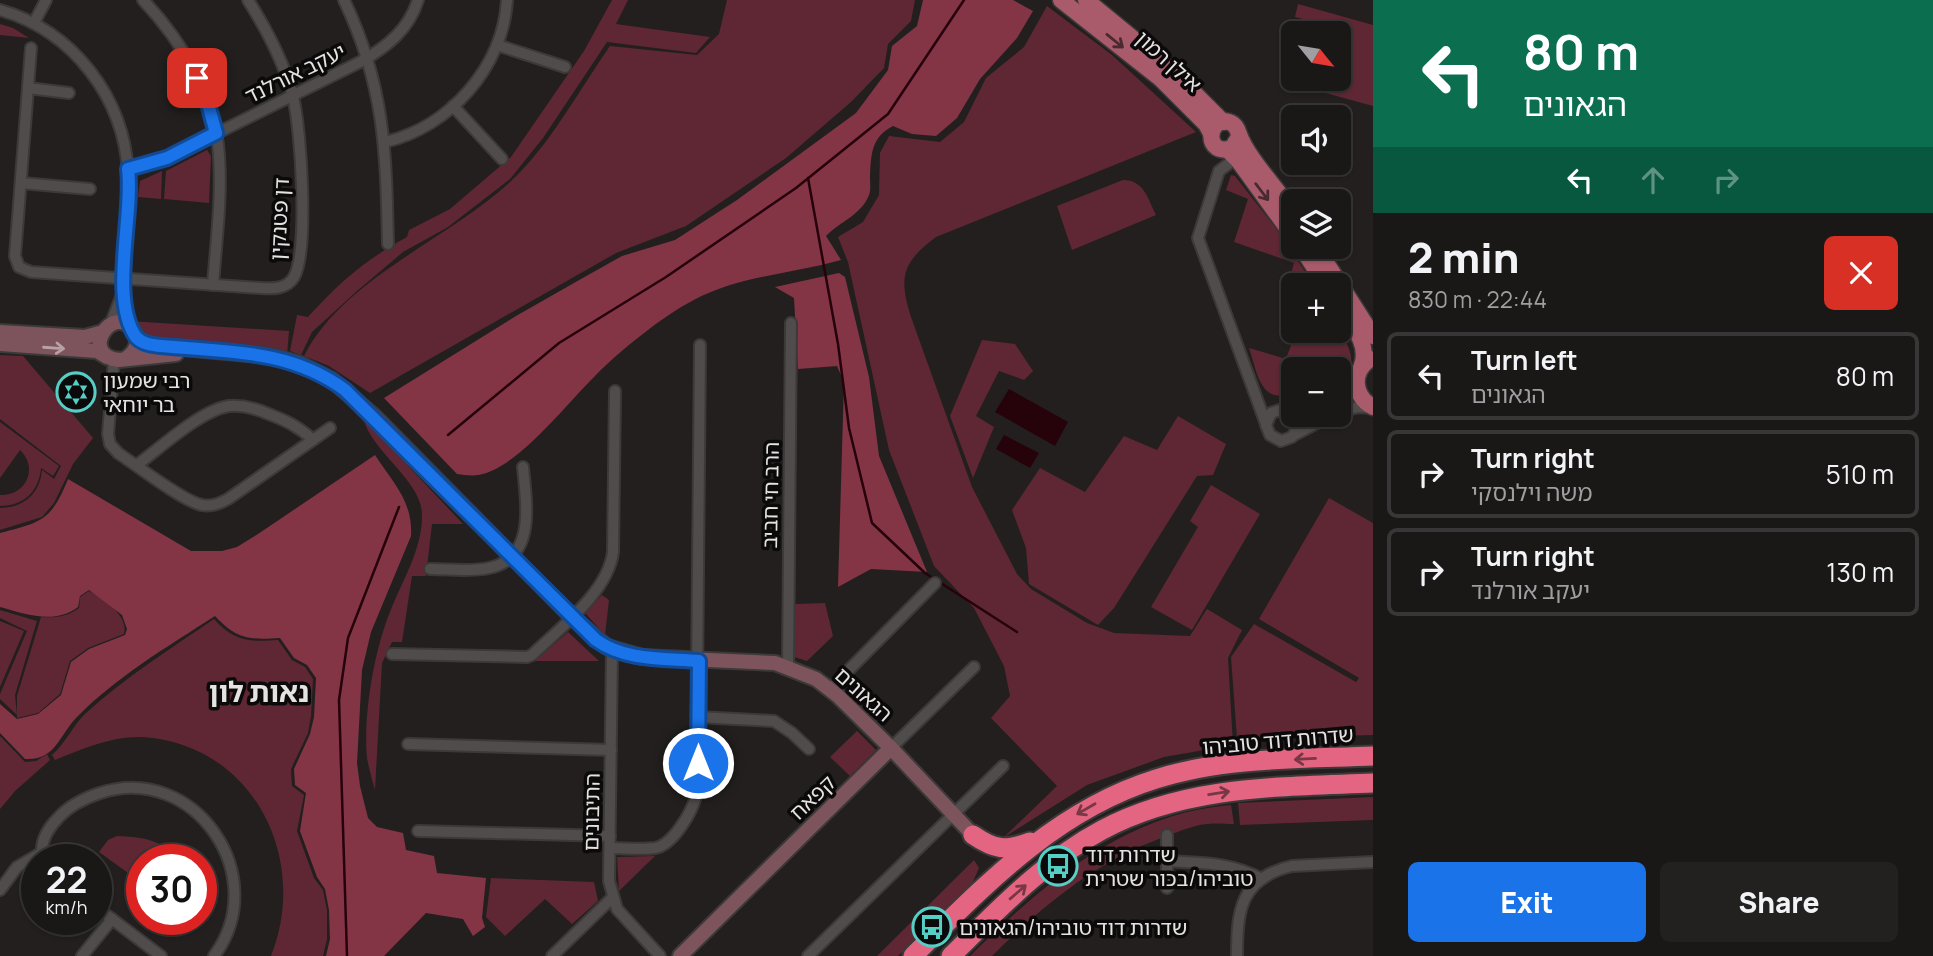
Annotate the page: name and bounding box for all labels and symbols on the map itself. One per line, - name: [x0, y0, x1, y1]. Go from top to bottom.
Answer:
- north arrow: [1281, 21, 1351, 91]
- street label: אילן רמון: [1130, 24, 1208, 98]
- one-way arrow: [1106, 33, 1124, 49]
- street label: יעקב אורלנד: [240, 37, 350, 109]
- pin: [167, 48, 227, 108]
- street label: דן פטנקין: [263, 177, 295, 261]
- one-way arrow: [1255, 182, 1269, 201]
- one-way arrow: [42, 342, 65, 355]
- place label: רבי שמעון בר יוחאי: [103, 366, 190, 418]
- synagogue icon: רבי שמעון בר יוחאי: [55, 371, 97, 413]
- street label: הרב חי חביב: [755, 441, 785, 549]
- street label: הגאונים: [829, 661, 899, 727]
- district label: נאות לון: [209, 672, 309, 710]
- street label: שדרות דוד טוביהו: [1201, 719, 1355, 761]
- position arrow: [661, 726, 735, 800]
- one-way arrow: [1294, 752, 1317, 765]
- street label: קפאח: [783, 769, 841, 825]
- street label: התיבונים: [576, 773, 606, 851]
- one-way arrow: [1207, 786, 1230, 799]
- one-way arrow: [1076, 803, 1096, 817]
- place label: שדרות דוד טוביהו/בכור שטרית: [1085, 840, 1253, 892]
- speed limit sign: 30: [126, 844, 217, 935]
- bus stop icon: שדרות דוד טוביהו/בכור שטרית: [1037, 845, 1079, 887]
- one-way arrow: [1009, 884, 1027, 900]
- bus stop icon: שדרות דוד טוביהו/הגאונים: [911, 906, 953, 948]
- place label: שדרות דוד טוביהו/הגאונים: [959, 913, 1187, 941]

